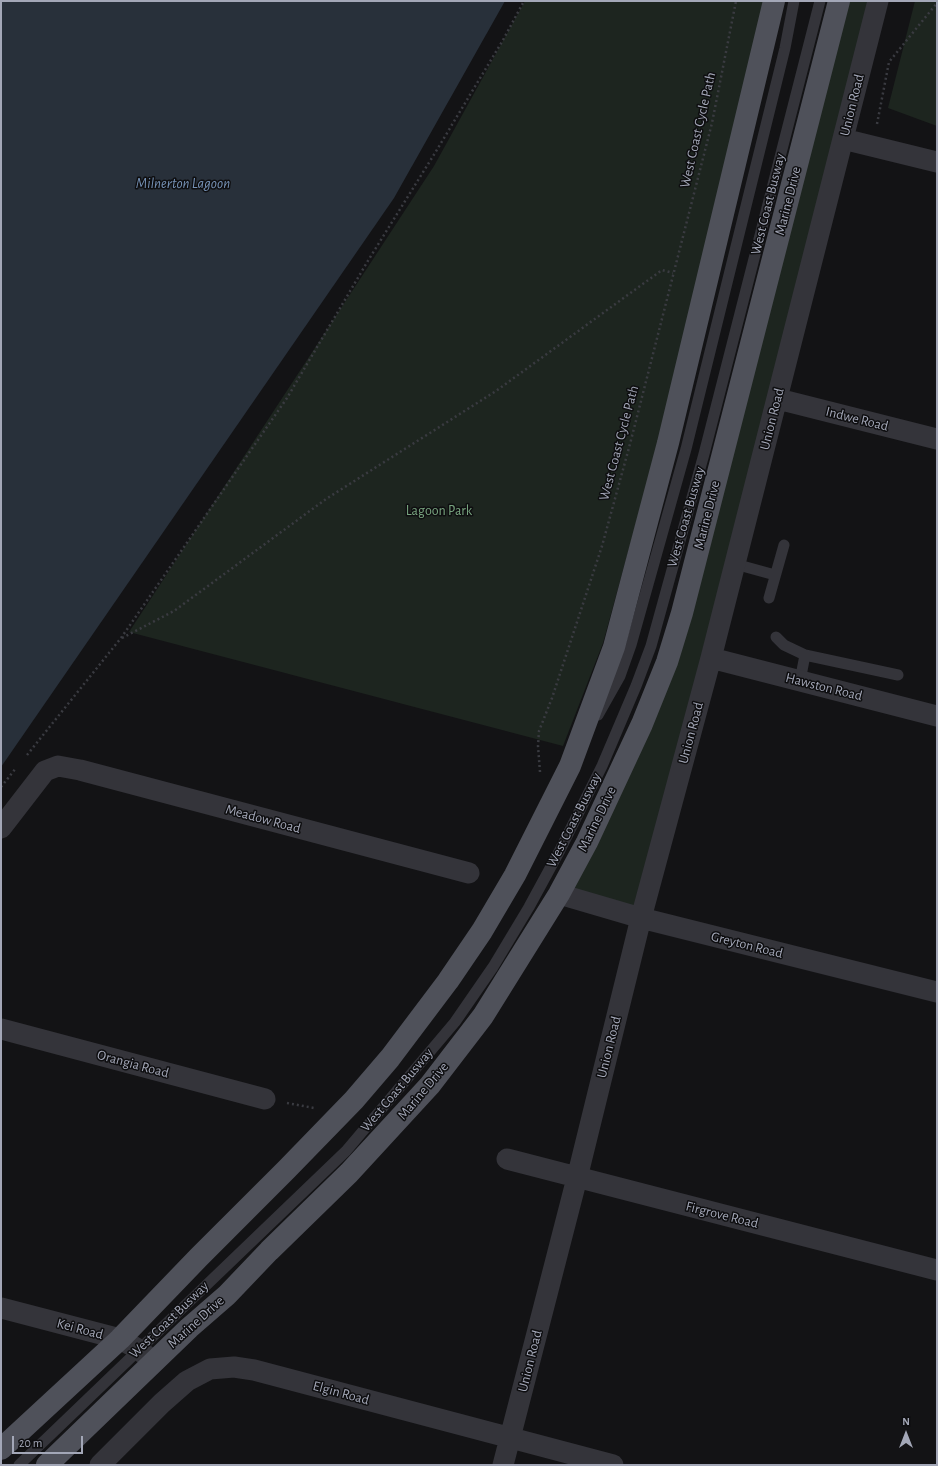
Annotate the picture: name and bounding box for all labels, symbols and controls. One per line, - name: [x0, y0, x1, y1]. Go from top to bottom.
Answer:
- street label: West Coast Cycle Path: [677, 70, 719, 190]
- street label: Union Road: [836, 72, 868, 138]
- street label: West Coast Busway: [747, 152, 789, 256]
- street label: Marine Drive: [771, 165, 805, 237]
- water label: Milnerton Lagoon: [136, 174, 230, 192]
- street label: West Coast Cycle Path: [596, 384, 642, 502]
- street label: Union Road: [756, 386, 788, 452]
- street label: Indwe Road: [824, 403, 890, 435]
- street label: West Coast Busway: [664, 465, 708, 569]
- street label: Marine Drive: [690, 479, 724, 551]
- park label: Lagoon Park: [406, 503, 472, 519]
- street label: Hawston Road: [784, 669, 864, 705]
- street label: Union Road: [675, 700, 707, 766]
- street label: West Coast Busway: [543, 770, 605, 870]
- street label: Marine Drive: [574, 784, 620, 854]
- street label: Meadow Road: [224, 801, 302, 837]
- street label: Greyton Road: [709, 928, 785, 962]
- street label: Union Road: [593, 1014, 625, 1080]
- street label: West Coast Busway: [357, 1045, 437, 1135]
- street label: Orangia Road: [95, 1046, 171, 1082]
- street label: Marine Drive: [394, 1059, 452, 1123]
- street label: Firgrove Road: [684, 1198, 760, 1232]
- street label: West Coast Busway: [126, 1278, 212, 1362]
- street label: Marine Drive: [164, 1292, 228, 1352]
- street label: Kei Road: [55, 1315, 105, 1343]
- street label: Union Road: [514, 1328, 546, 1394]
- street label: Elgin Road: [311, 1377, 371, 1409]
- north arrow: [886, 1414, 926, 1454]
- text: N: [902, 1416, 910, 1427]
- scale bar: [14, 1428, 85, 1454]
- text: 20 m: [19, 1437, 42, 1449]

